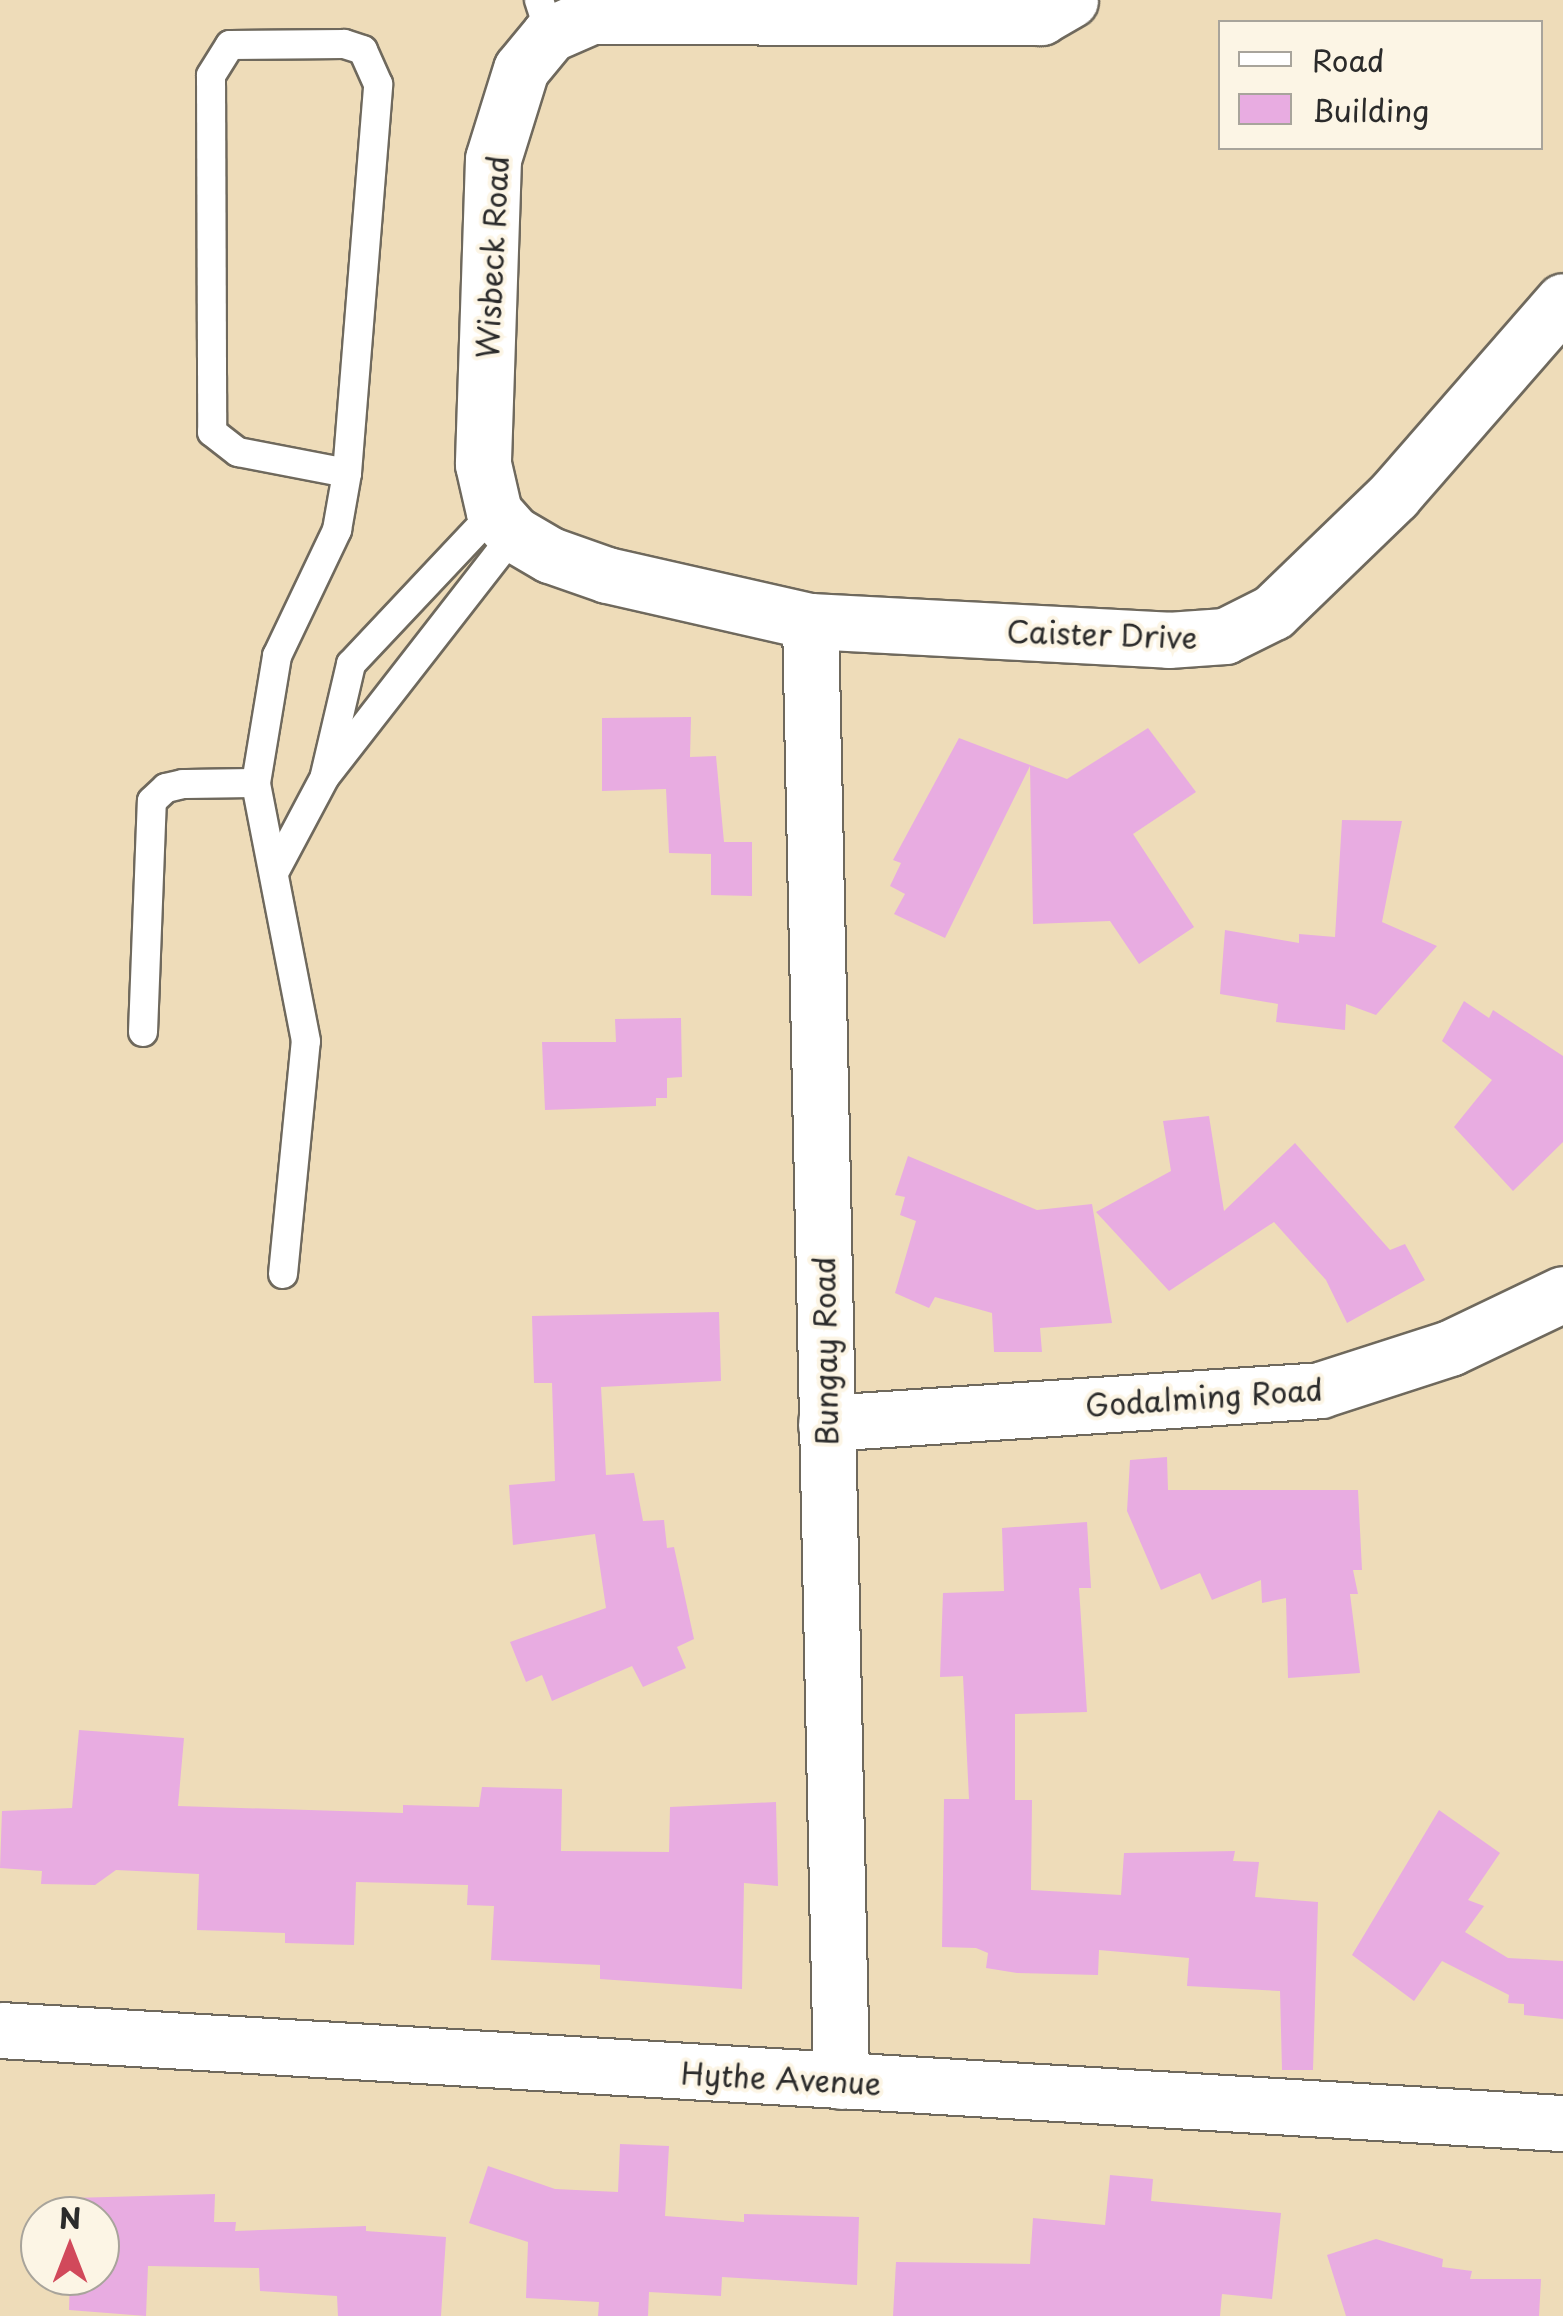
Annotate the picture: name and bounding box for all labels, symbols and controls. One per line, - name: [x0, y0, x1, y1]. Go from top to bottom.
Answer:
- legend: [1218, 20, 1543, 150]
- text: Road: [1312, 37, 1385, 82]
- text: Building: [1312, 87, 1429, 132]
- street label: Wisbeck Road: [469, 155, 515, 359]
- street label: Caister Drive: [1005, 613, 1199, 655]
- street label: Bungay Road: [805, 1256, 845, 1446]
- street label: Godalming Road: [1084, 1371, 1324, 1423]
- street label: Hythe Avenue: [681, 2055, 881, 2101]
- north arrow: [20, 2196, 120, 2296]
- text: N: [59, 2196, 81, 2239]

